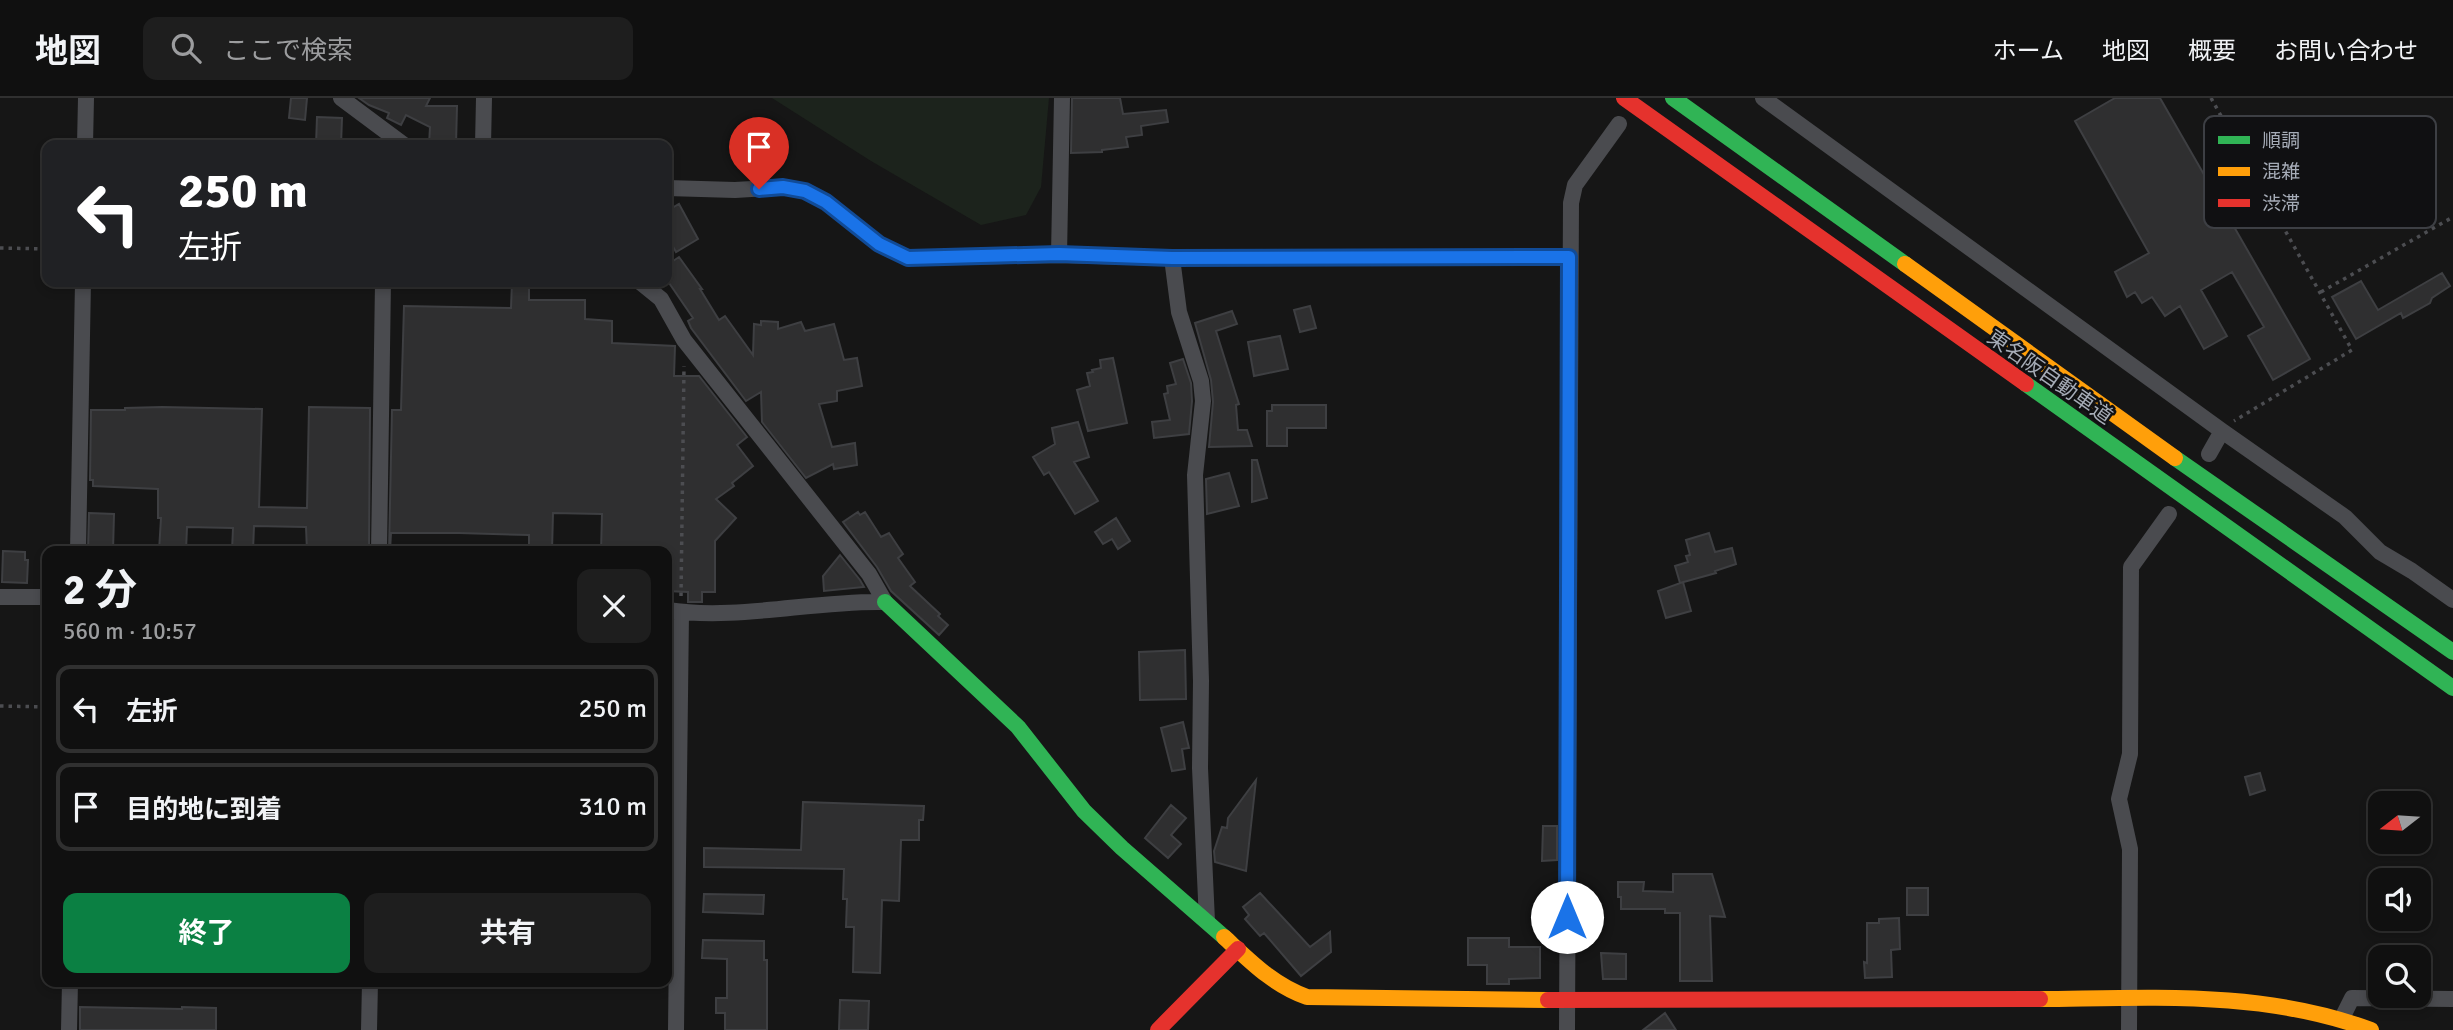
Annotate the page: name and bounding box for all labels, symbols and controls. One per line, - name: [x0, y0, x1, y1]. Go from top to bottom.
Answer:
- search box: [143, 17, 633, 80]
- icon: search: [167, 29, 205, 67]
- text: 地図: [35, 31, 101, 72]
- text: ここで検索: [223, 35, 353, 67]
- text: ホーム: [1993, 36, 2064, 66]
- text: 地図: [2102, 36, 2150, 66]
- text: 概要: [2188, 36, 2236, 66]
- text: お問い合わせ: [2274, 36, 2418, 66]
- legend: [2204, 116, 2436, 228]
- pin: [729, 117, 789, 189]
- icon: arrive: [740, 128, 778, 166]
- text: 順調: [2262, 129, 2300, 153]
- text: 混雑: [2262, 160, 2300, 184]
- text: 250 m: [178, 161, 308, 221]
- icon: left: [63, 168, 154, 259]
- text: 渋滞: [2262, 192, 2300, 216]
- text: 左折: [178, 228, 242, 267]
- street label: 東名阪自動車道: [1982, 324, 2118, 430]
- text: 2 分: [63, 565, 137, 616]
- button: close: [577, 569, 651, 643]
- text: 560 m · 10:57: [63, 617, 197, 646]
- icon: left: [67, 690, 105, 728]
- text: 250 m: [578, 693, 647, 725]
- text: 左折: [126, 696, 178, 728]
- icon: arrive: [67, 788, 105, 826]
- text: 310 m: [578, 791, 647, 823]
- north arrow: [2368, 791, 2431, 854]
- map controls: [2368, 791, 2431, 1008]
- text: 目的地に到着: [126, 794, 282, 826]
- button: sound: [2368, 868, 2431, 931]
- position arrow: [1530, 880, 1604, 954]
- button: 終了: [63, 893, 350, 973]
- button: 共有: [364, 893, 651, 973]
- button: search: [2368, 945, 2431, 1008]

